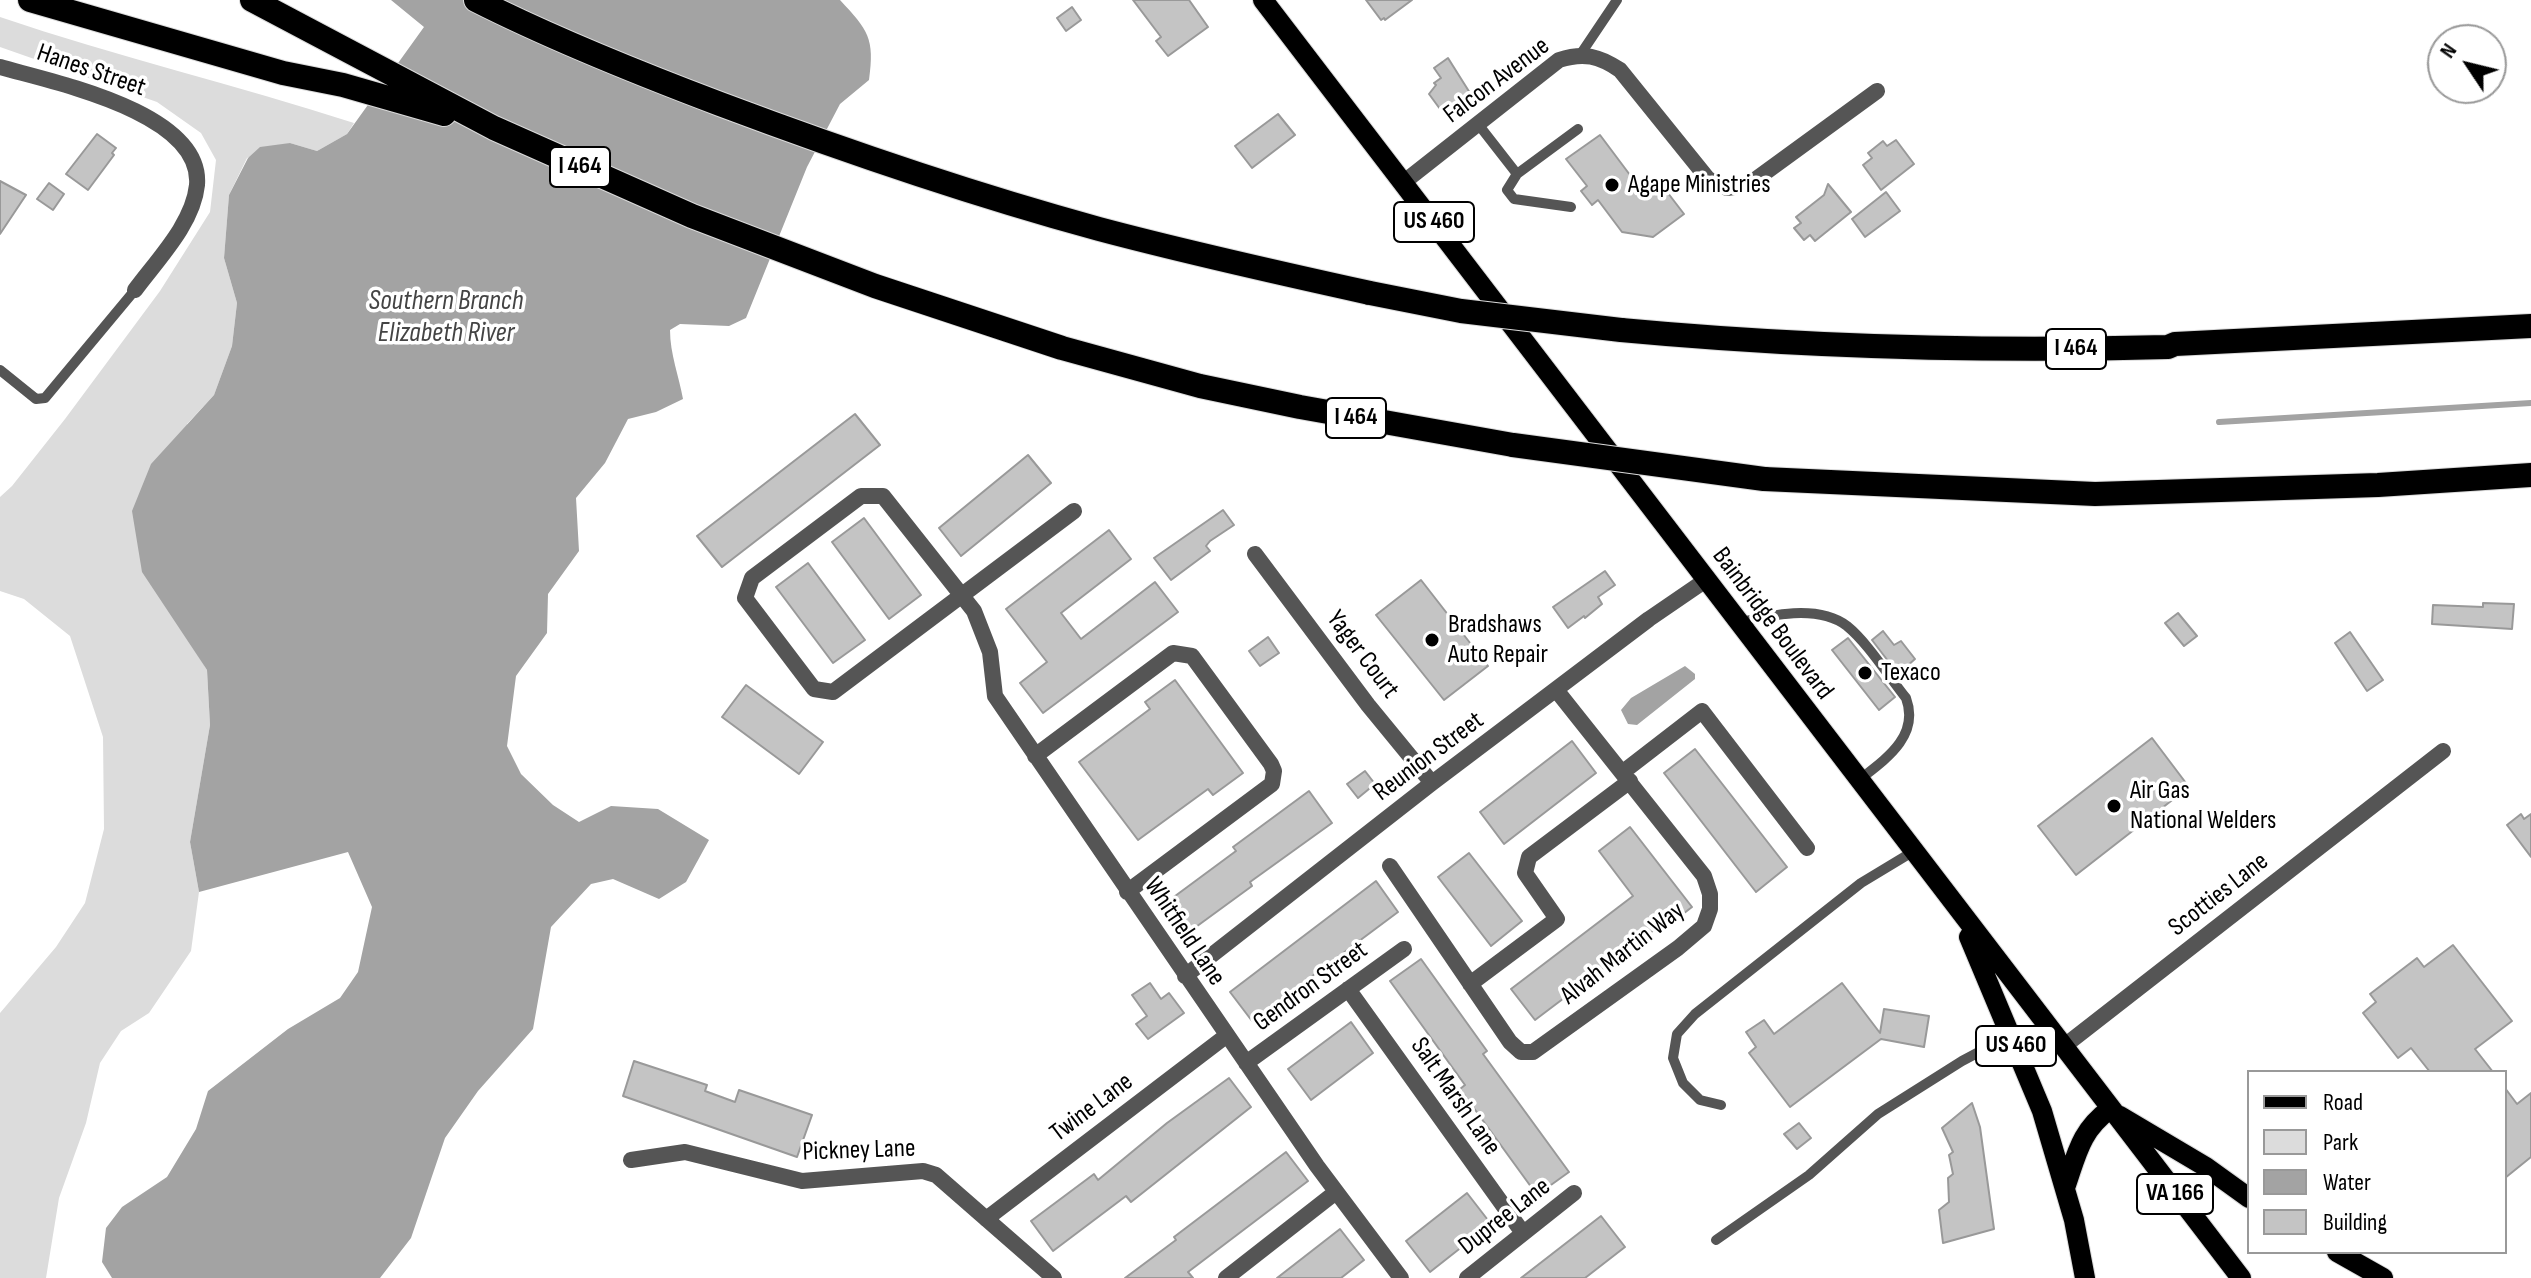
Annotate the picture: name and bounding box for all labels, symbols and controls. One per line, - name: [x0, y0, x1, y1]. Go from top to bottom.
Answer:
- north arrow: [2427, 24, 2507, 104]
- street label: Falcon Avenue: [1438, 31, 1556, 131]
- street label: Hanes Street: [32, 38, 150, 104]
- text: N: [2434, 39, 2463, 64]
- road number: I 464: [550, 147, 610, 187]
- place label: Agape Ministries: [1628, 169, 1770, 201]
- marker: Agape Ministries: [1603, 176, 1621, 194]
- road number: US 460: [1394, 202, 1474, 242]
- water label: Southern Branch Elizabeth River: [368, 285, 524, 351]
- road number: I 464: [2046, 329, 2106, 369]
- road number: I 464: [1326, 398, 1386, 438]
- street label: Bainbridge Boulevard: [1705, 542, 1839, 706]
- street label: Yager Court: [1319, 605, 1405, 705]
- place label: Bradshaws Auto Repair: [1448, 609, 1548, 670]
- marker: Bradshaws Auto Repair: [1423, 631, 1441, 649]
- place label: Texaco: [1881, 657, 1941, 689]
- marker: Texaco: [1856, 664, 1874, 682]
- street label: Reunion Street: [1368, 705, 1490, 809]
- place label: Air Gas National Welders: [2130, 775, 2276, 836]
- marker: Air Gas National Welders: [2105, 797, 2123, 815]
- street label: Scotties Lane: [2163, 846, 2275, 944]
- street label: Whitfield Lane: [1136, 872, 1232, 992]
- street label: Alvah Martin Way: [1555, 896, 1691, 1012]
- street label: Gendron Street: [1248, 935, 1374, 1039]
- road number: US 460: [1976, 1026, 2056, 1066]
- street label: Salt Marsh Lane: [1403, 1032, 1507, 1162]
- street label: Twine Lane: [1044, 1067, 1140, 1149]
- legend: [2247, 1070, 2507, 1254]
- text: Road: [2323, 1088, 2363, 1117]
- text: Park: [2323, 1128, 2358, 1157]
- street label: Pickney Lane: [802, 1133, 916, 1169]
- text: Water: [2323, 1168, 2371, 1197]
- street label: Dupree Lane: [1453, 1172, 1557, 1262]
- road number: VA 166: [2137, 1174, 2213, 1214]
- text: Building: [2323, 1208, 2387, 1237]

